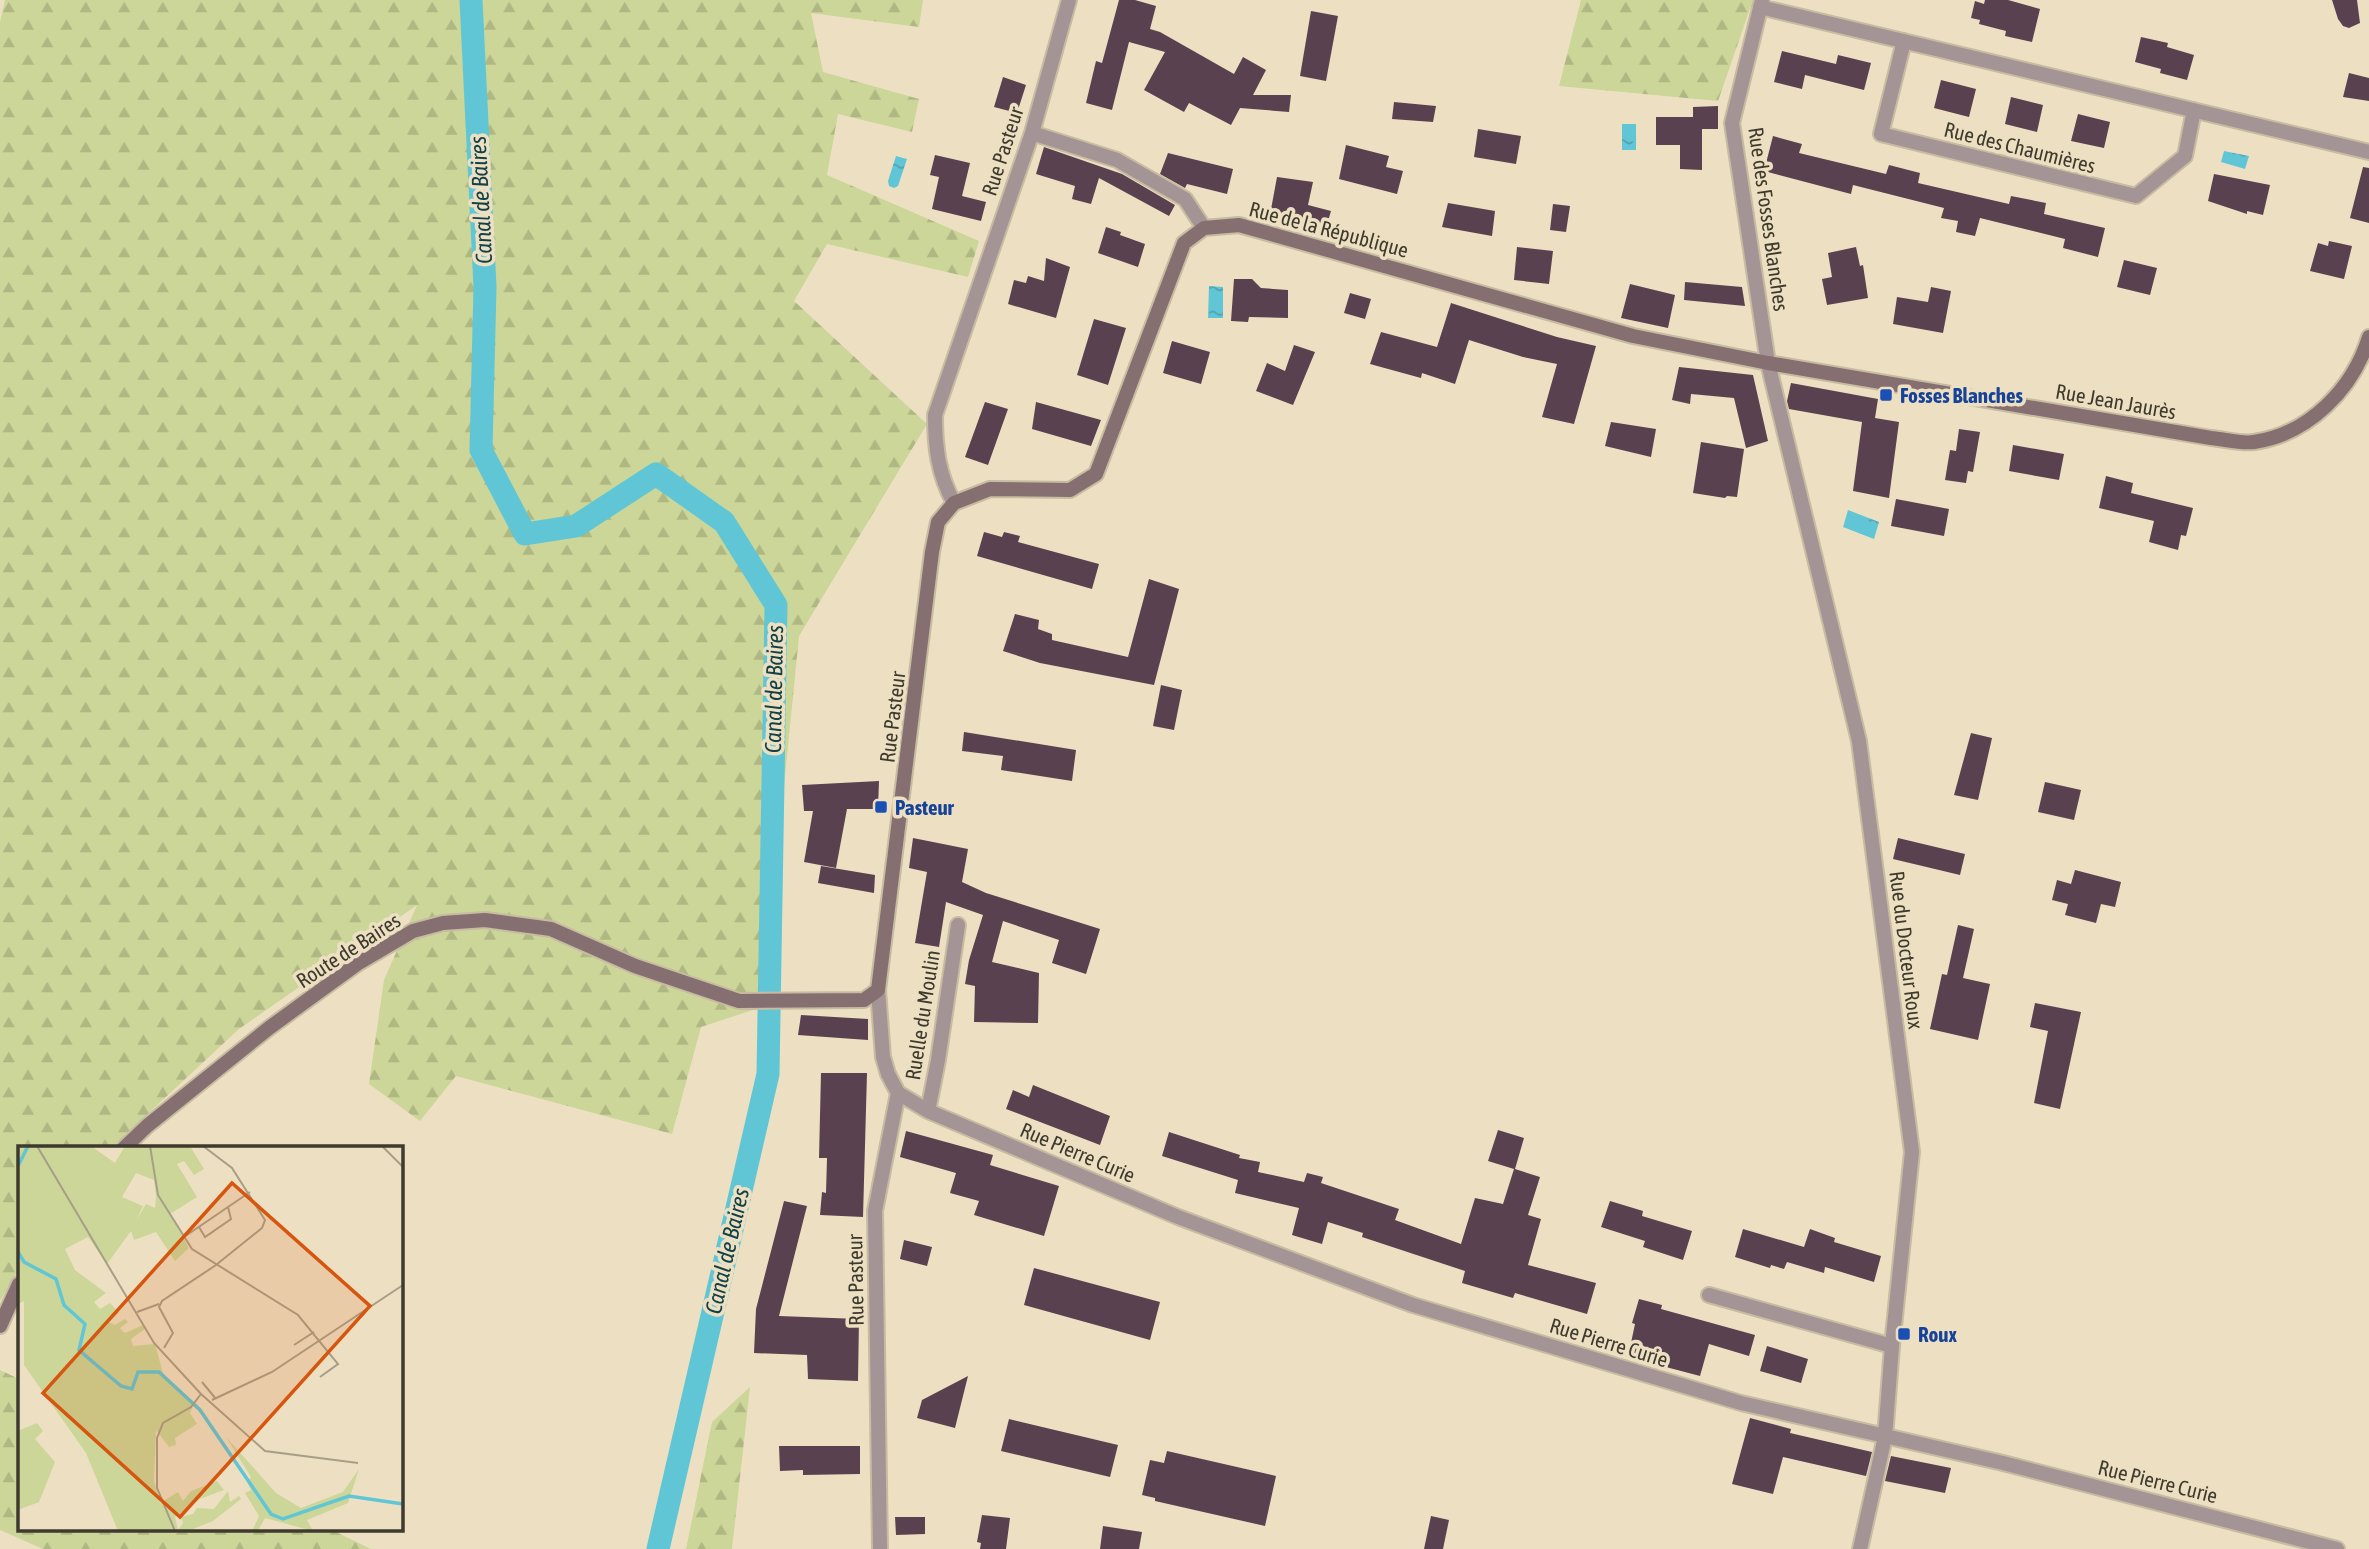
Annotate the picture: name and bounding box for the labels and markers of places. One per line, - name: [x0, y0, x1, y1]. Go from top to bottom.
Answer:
- place label: Fosses Blanches: [1900, 383, 2024, 407]
- marker: Fosses Blanches: [1878, 387, 1894, 403]
- place label: Pasteur: [895, 795, 955, 819]
- marker: Pasteur: [873, 799, 889, 815]
- place label: Roux: [1918, 1322, 1958, 1346]
- marker: Roux: [1896, 1326, 1912, 1342]

